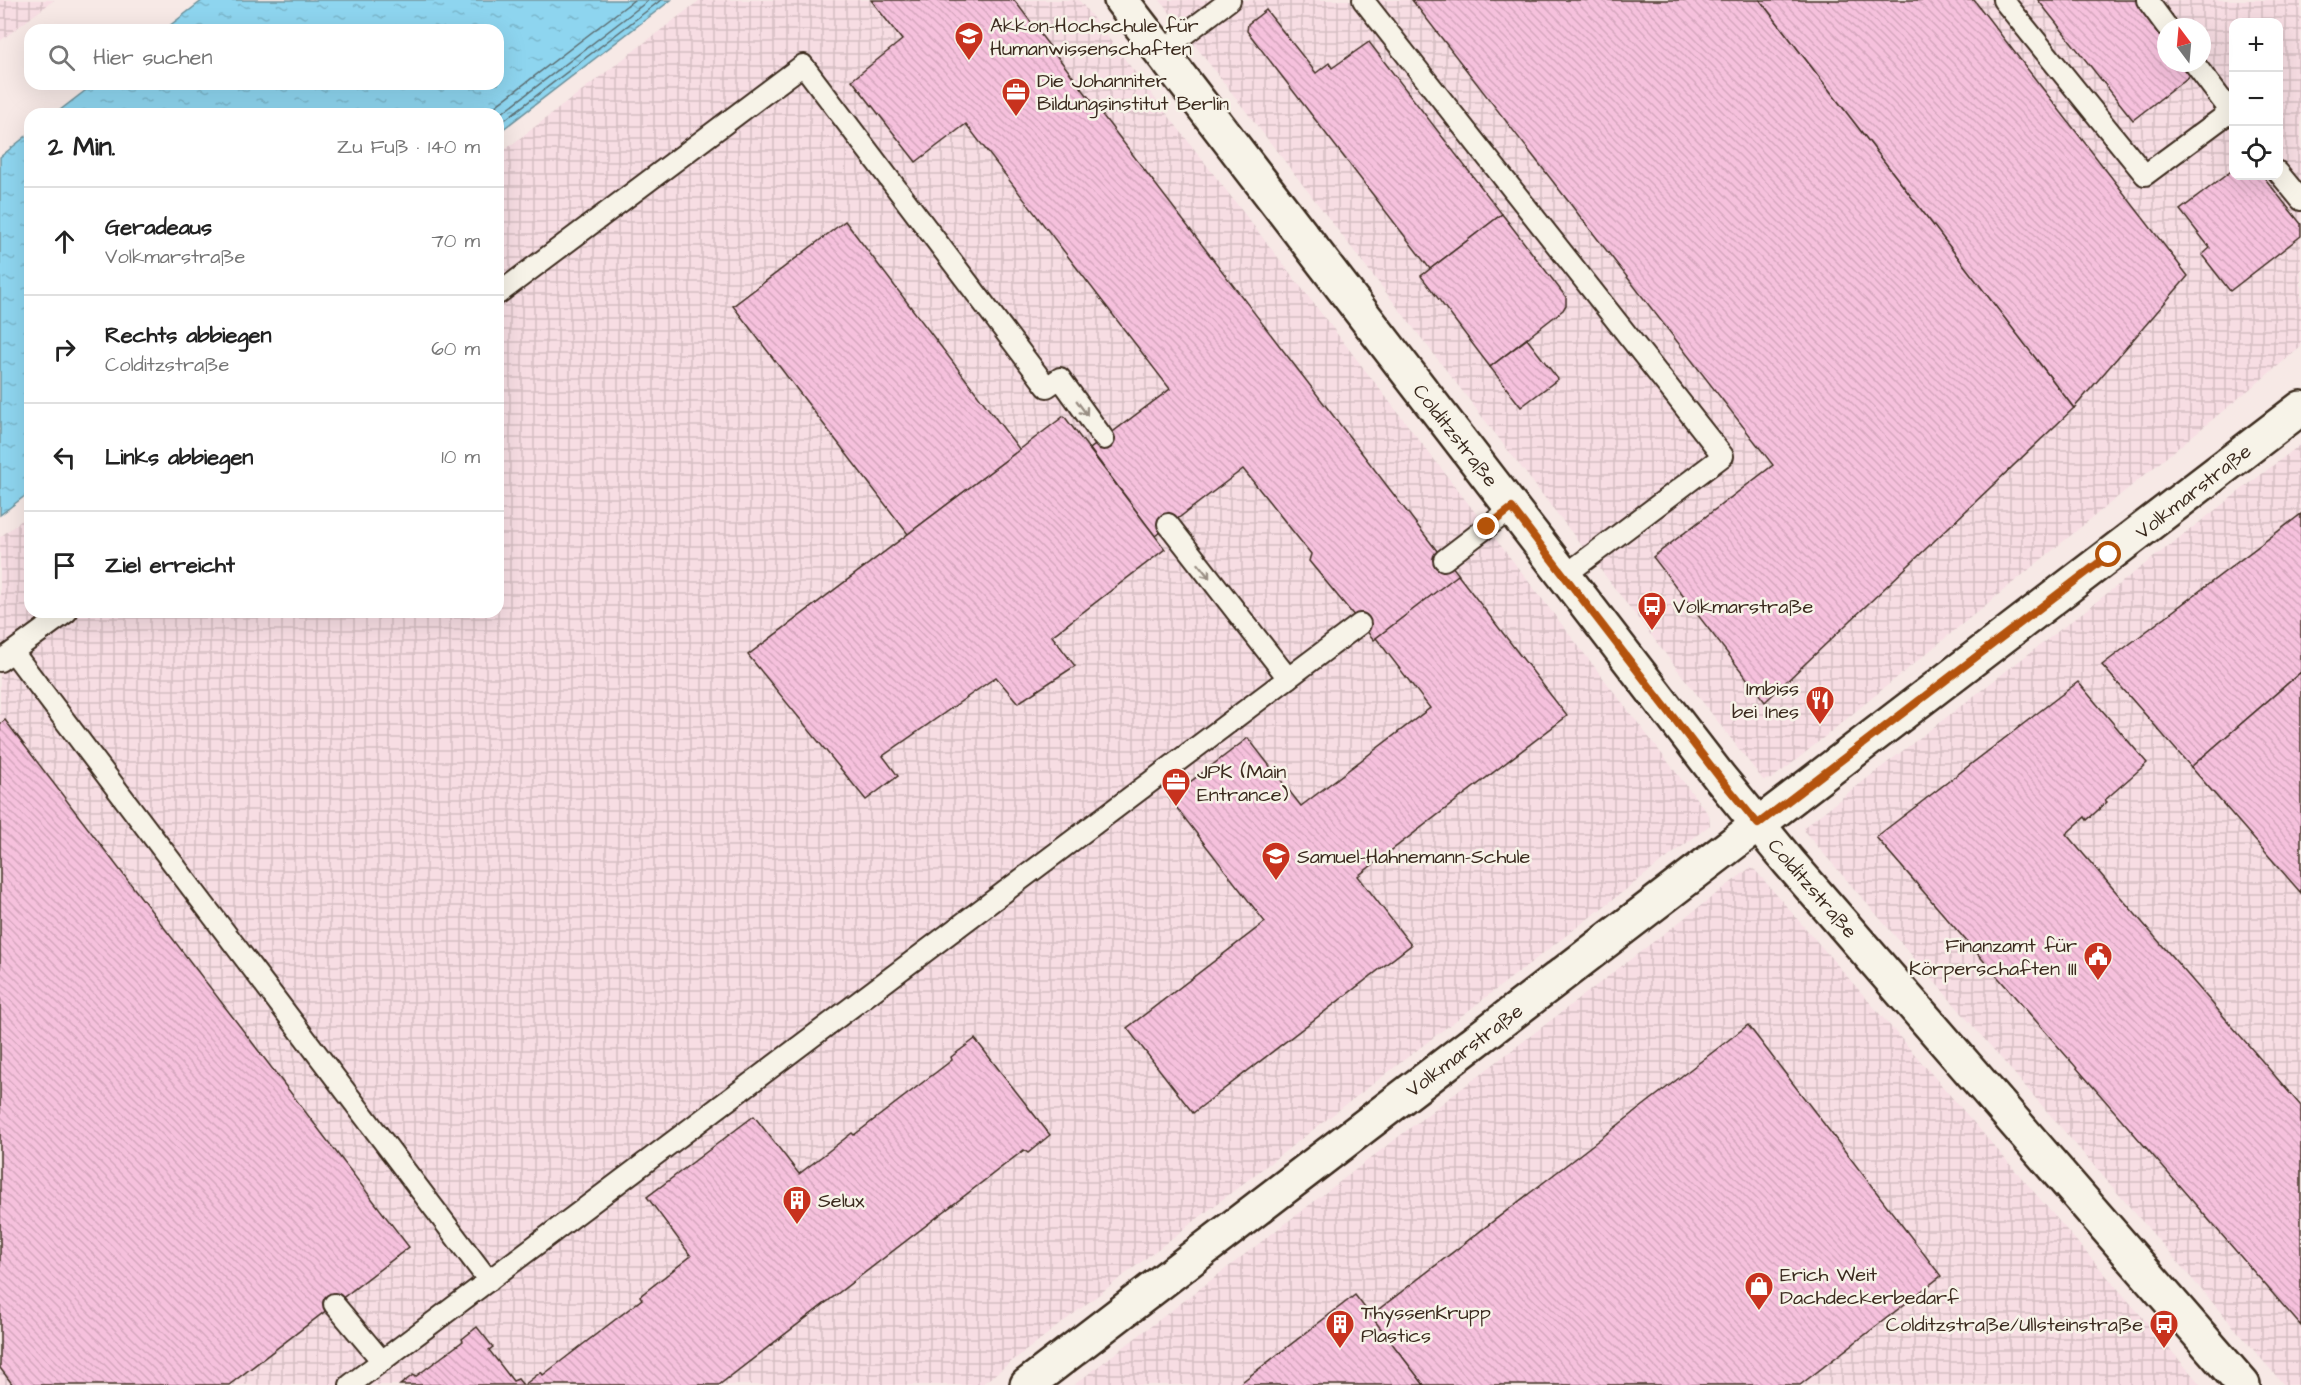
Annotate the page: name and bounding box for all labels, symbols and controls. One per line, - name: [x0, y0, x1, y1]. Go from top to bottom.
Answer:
- place label: Akkon-Hochschule für Humanwissenschaften: [990, 12, 1199, 63]
- north arrow: [2157, 18, 2211, 72]
- map controls: [2229, 18, 2283, 180]
- button: +: [2229, 18, 2283, 72]
- school or university icon: Akkon-Hochschule für Humanwissenschaften: [953, 20, 985, 62]
- search box: [24, 24, 504, 90]
- icon: search: [45, 41, 78, 74]
- text: Hier suchen: [93, 42, 212, 73]
- place label: Die Johanniter Bildungsinstitut Berlin: [1037, 67, 1229, 119]
- button: −: [2229, 72, 2283, 126]
- office icon: Die Johanniter Bildungsinstitut Berlin: [1000, 76, 1032, 118]
- button: locate: [2229, 126, 2283, 180]
- text: 2 Min.: [48, 129, 115, 165]
- text: Zu Fuß · 140 m: [337, 133, 480, 161]
- text: Geradeaus: [105, 212, 212, 243]
- icon: ahead: [48, 225, 81, 258]
- text: 70 m: [432, 227, 480, 255]
- text: Volkmarstraße: [105, 243, 245, 271]
- text: Rechts abbiegen: [105, 320, 272, 351]
- icon: right: [48, 333, 81, 366]
- text: 60 m: [431, 335, 480, 363]
- text: Colditzstraße: [105, 351, 229, 379]
- street label: Colditzstraße: [1406, 378, 1505, 493]
- one-way arrow: [1076, 400, 1088, 416]
- street label: Volkmarstraße: [2130, 437, 2258, 546]
- icon: left: [48, 441, 81, 474]
- text: Links abbiegen: [105, 442, 253, 473]
- text: 10 m: [441, 443, 480, 471]
- route end: [1473, 513, 1499, 539]
- route start: [2095, 541, 2121, 567]
- icon: arrive: [48, 549, 81, 582]
- text: Ziel erreicht: [105, 550, 235, 581]
- one-way arrow: [1198, 562, 1211, 578]
- bus stop icon: Volkmarstraße: [1636, 590, 1668, 632]
- place label: Volkmarstraße: [1673, 593, 1814, 621]
- place label: Imbiss bei Ines: [1732, 675, 1799, 726]
- restaurant icon: Imbiss bei Ines: [1804, 684, 1836, 726]
- place label: JPK (Main Entrance): [1197, 758, 1289, 809]
- office icon: JPK (Main Entrance): [1160, 766, 1192, 808]
- street label: Colditzstraße: [1761, 833, 1864, 945]
- school or university icon: Samuel-Hahnemann-Schule: [1260, 840, 1292, 882]
- place label: Samuel-Hahnemann-Schule: [1297, 843, 1531, 871]
- place label: Finanzamt für Körperschaften III: [1909, 932, 2077, 983]
- public building icon: Finanzamt für Körperschaften III: [2082, 940, 2114, 982]
- street label: Volkmarstraße: [1400, 997, 1529, 1104]
- building icon: Selux: [781, 1184, 813, 1226]
- place label: Selux: [818, 1187, 865, 1215]
- place label: Erich Weit Dachdeckerbedarf: [1780, 1261, 1959, 1312]
- shop icon: Erich Weit Dachdeckerbedarf: [1743, 1270, 1775, 1312]
- place label: ThyssenKrupp Plastics: [1361, 1299, 1491, 1350]
- building icon: ThyssenKrupp Plastics: [1324, 1308, 1356, 1350]
- bus stop icon: Colditzstraße/Ullsteinstraße: [2148, 1308, 2180, 1350]
- place label: Colditzstraße/Ullsteinstraße: [1886, 1311, 2143, 1339]

